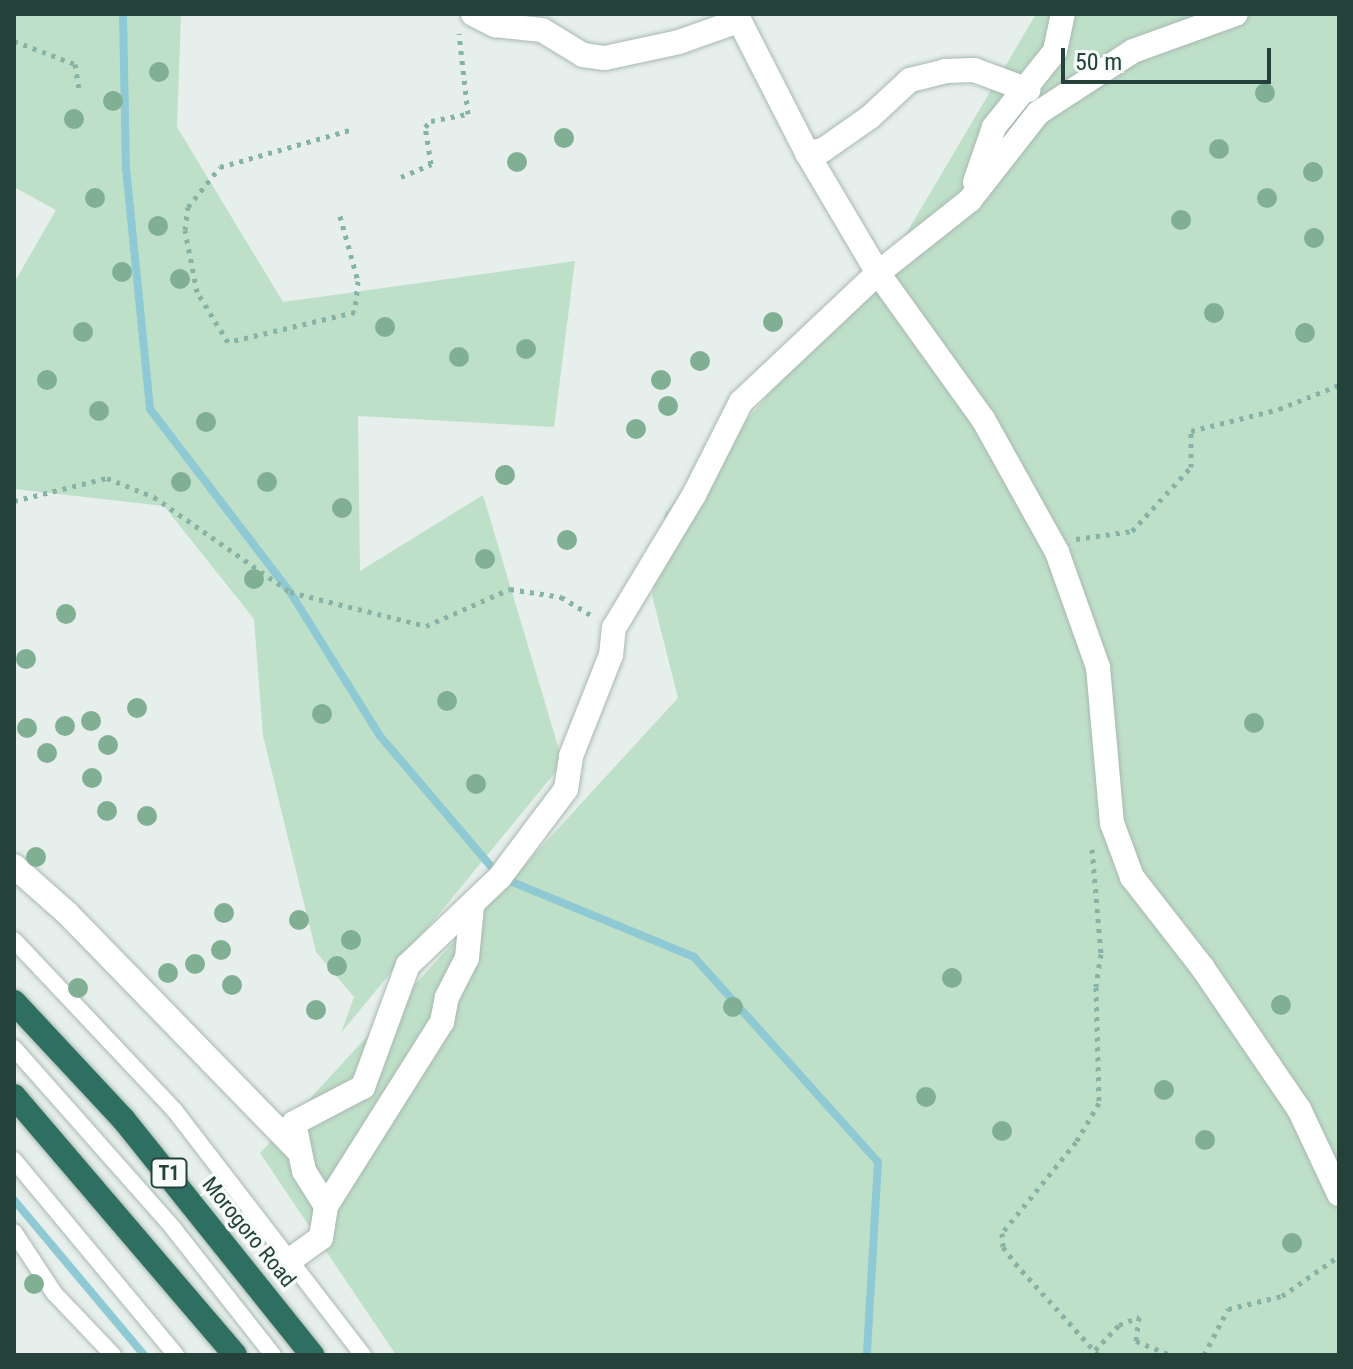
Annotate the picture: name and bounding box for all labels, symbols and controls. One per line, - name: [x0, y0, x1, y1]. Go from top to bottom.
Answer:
- scale bar: [1065, 32, 1275, 82]
- text: 50 m: [1075, 48, 1122, 76]
- road number: T1: [149, 1157, 189, 1189]
- street label: Morogoro Road: [197, 1172, 301, 1292]

